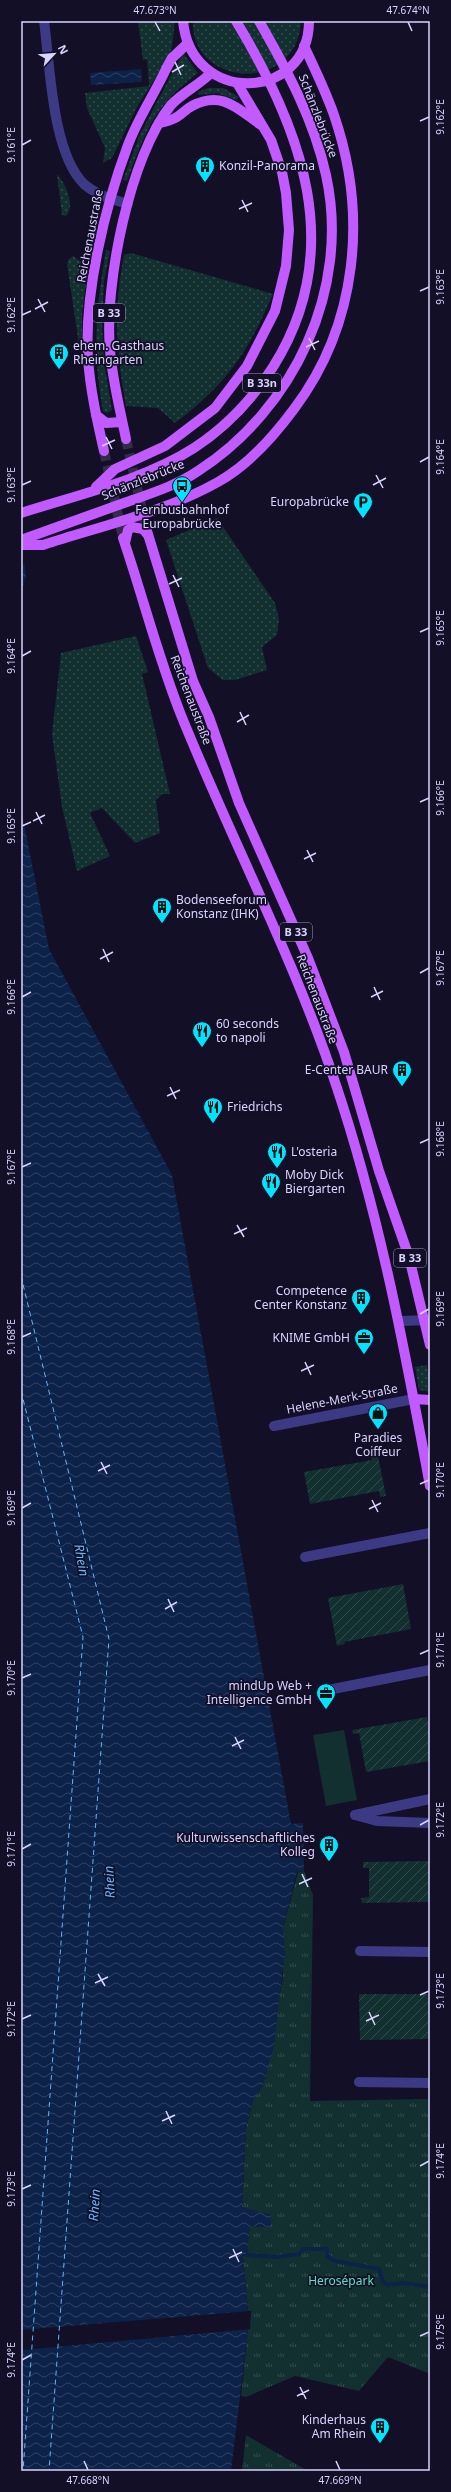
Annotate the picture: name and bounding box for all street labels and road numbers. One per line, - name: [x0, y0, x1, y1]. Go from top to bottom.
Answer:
- street label: Schänzlebrücke: [295, 72, 342, 160]
- street label: Reichenaustraße: [72, 188, 107, 284]
- road number: B 33: [93, 304, 125, 322]
- road number: B 33n: [243, 374, 281, 392]
- street label: Schänzlebrücke: [99, 455, 187, 504]
- street label: Reichenaustraße: [167, 653, 216, 747]
- road number: B 33: [280, 923, 312, 941]
- street label: Reichenaustraße: [293, 952, 342, 1046]
- road number: B 33: [394, 1249, 426, 1267]
- street label: Helene-Merk-Straße: [285, 1379, 399, 1418]

